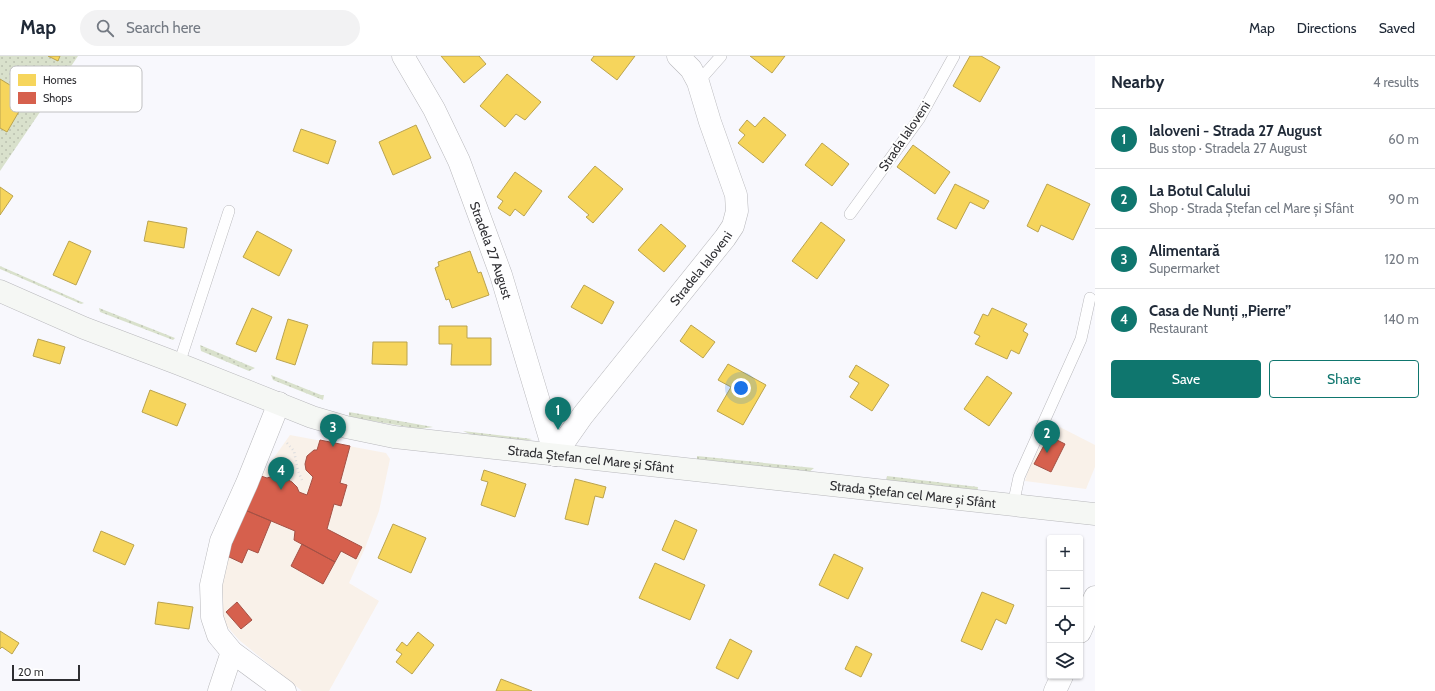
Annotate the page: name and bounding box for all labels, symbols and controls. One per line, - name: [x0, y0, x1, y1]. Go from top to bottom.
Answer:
- search box: [80, 10, 360, 46]
- text: Map: [20, 16, 56, 39]
- icon: search: [94, 17, 116, 39]
- text: Search here: [126, 19, 201, 37]
- text: Map: [1249, 19, 1275, 37]
- text: Directions: [1297, 19, 1357, 37]
- text: Saved: [1379, 19, 1415, 37]
- legend: [10, 66, 142, 112]
- text: Nearby: [1111, 72, 1164, 92]
- text: Homes: [43, 73, 77, 87]
- text: 4 results: [1373, 74, 1419, 90]
- text: Shops: [43, 91, 72, 105]
- street label: Strada Ialoveni: [875, 98, 933, 174]
- text: Ialoveni - Strada 27 August: [1149, 122, 1322, 140]
- text: 1: [1122, 131, 1126, 147]
- text: 60 m: [1388, 131, 1419, 147]
- text: Bus stop · Stradela 27 August: [1149, 140, 1307, 156]
- text: La Botul Calului: [1149, 182, 1250, 200]
- text: 2: [1121, 191, 1127, 207]
- text: 90 m: [1388, 191, 1419, 207]
- street label: Stradela 27 August: [467, 199, 516, 301]
- text: Shop · Strada Ștefan cel Mare și Sfânt: [1149, 200, 1354, 216]
- street label: Stradela Ialoveni: [666, 228, 735, 309]
- text: Alimentară: [1149, 242, 1220, 260]
- text: 3: [1120, 251, 1128, 267]
- text: 120 m: [1385, 251, 1419, 267]
- text: Supermarket: [1149, 260, 1220, 276]
- text: Casa de Nunți „Pierre”: [1149, 302, 1291, 320]
- text: 4: [1120, 311, 1128, 327]
- text: 140 m: [1384, 311, 1419, 327]
- text: Restaurant: [1149, 320, 1208, 336]
- button: Save: [1111, 360, 1261, 398]
- button: Share: [1269, 360, 1419, 398]
- your location: [731, 378, 751, 398]
- pin: 1: [545, 397, 571, 430]
- pin: 3: [320, 414, 346, 447]
- pin: 2: [1034, 420, 1060, 453]
- street label: Strada Ștefan cel Mare și Sfânt: [507, 442, 675, 476]
- pin: 4: [268, 457, 294, 490]
- street label: Strada Ștefan cel Mare și Sfânt: [829, 477, 997, 511]
- map controls: [1047, 535, 1083, 679]
- button: +: [1047, 535, 1083, 571]
- button: −: [1047, 571, 1083, 607]
- button: locate: [1047, 607, 1083, 643]
- button: layers: [1047, 643, 1083, 679]
- scale bar: [12, 663, 80, 682]
- text: 20 m: [18, 665, 44, 679]

